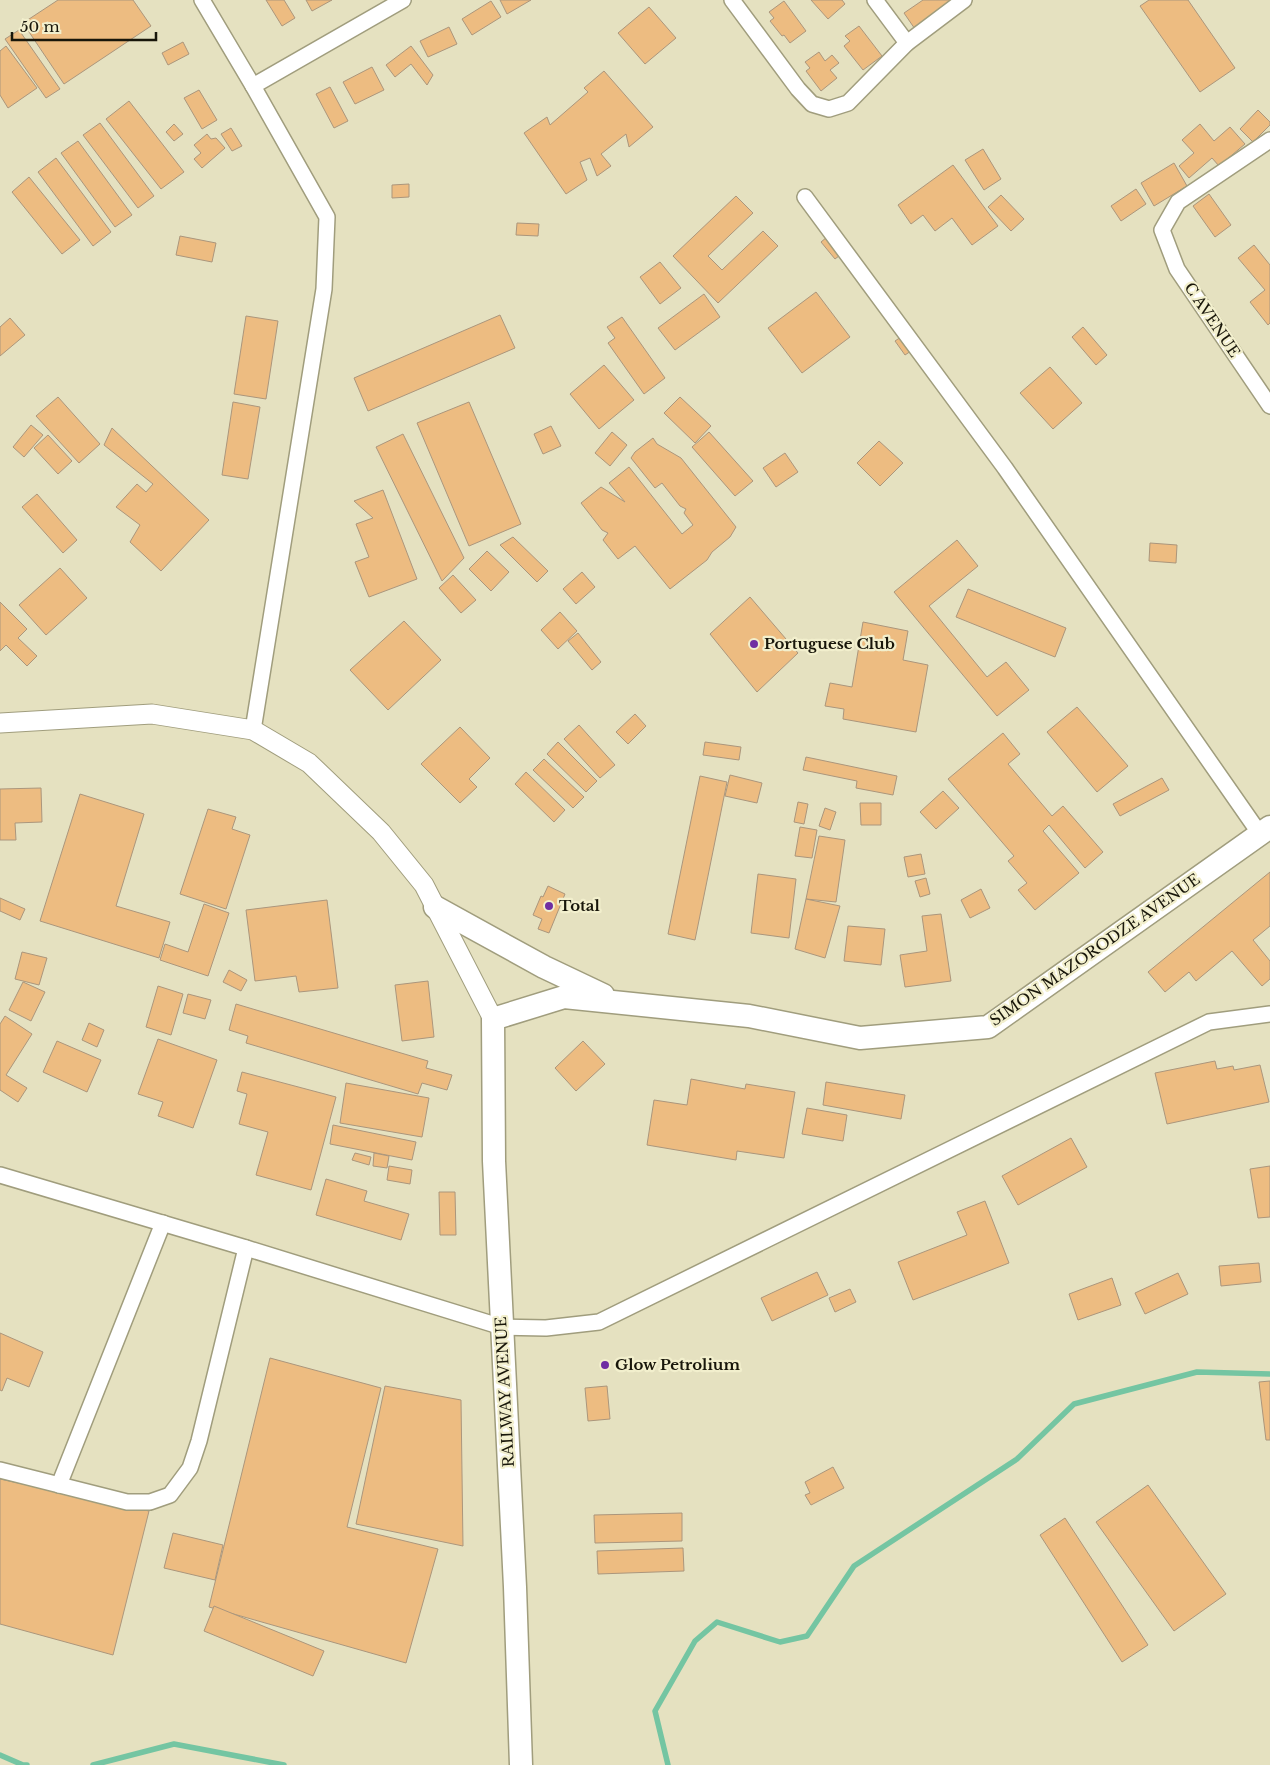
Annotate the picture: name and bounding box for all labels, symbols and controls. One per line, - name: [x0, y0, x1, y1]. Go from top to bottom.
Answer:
- scale bar: [12, 10, 156, 42]
- text: 50 m: [20, 17, 60, 36]
- street label: C AVENUE: [1180, 279, 1244, 361]
- place label: Portuguese Club: [764, 634, 895, 653]
- marker: Portuguese Club: [748, 638, 760, 650]
- street label: SIMON MAZORODZE AVENUE: [986, 869, 1204, 1030]
- place label: Total: [559, 896, 600, 915]
- marker: Total: [543, 900, 555, 912]
- street label: RAILWAY AVENUE: [491, 1316, 518, 1468]
- place label: Glow Petrolium: [615, 1355, 740, 1374]
- marker: Glow Petrolium: [599, 1359, 611, 1371]

